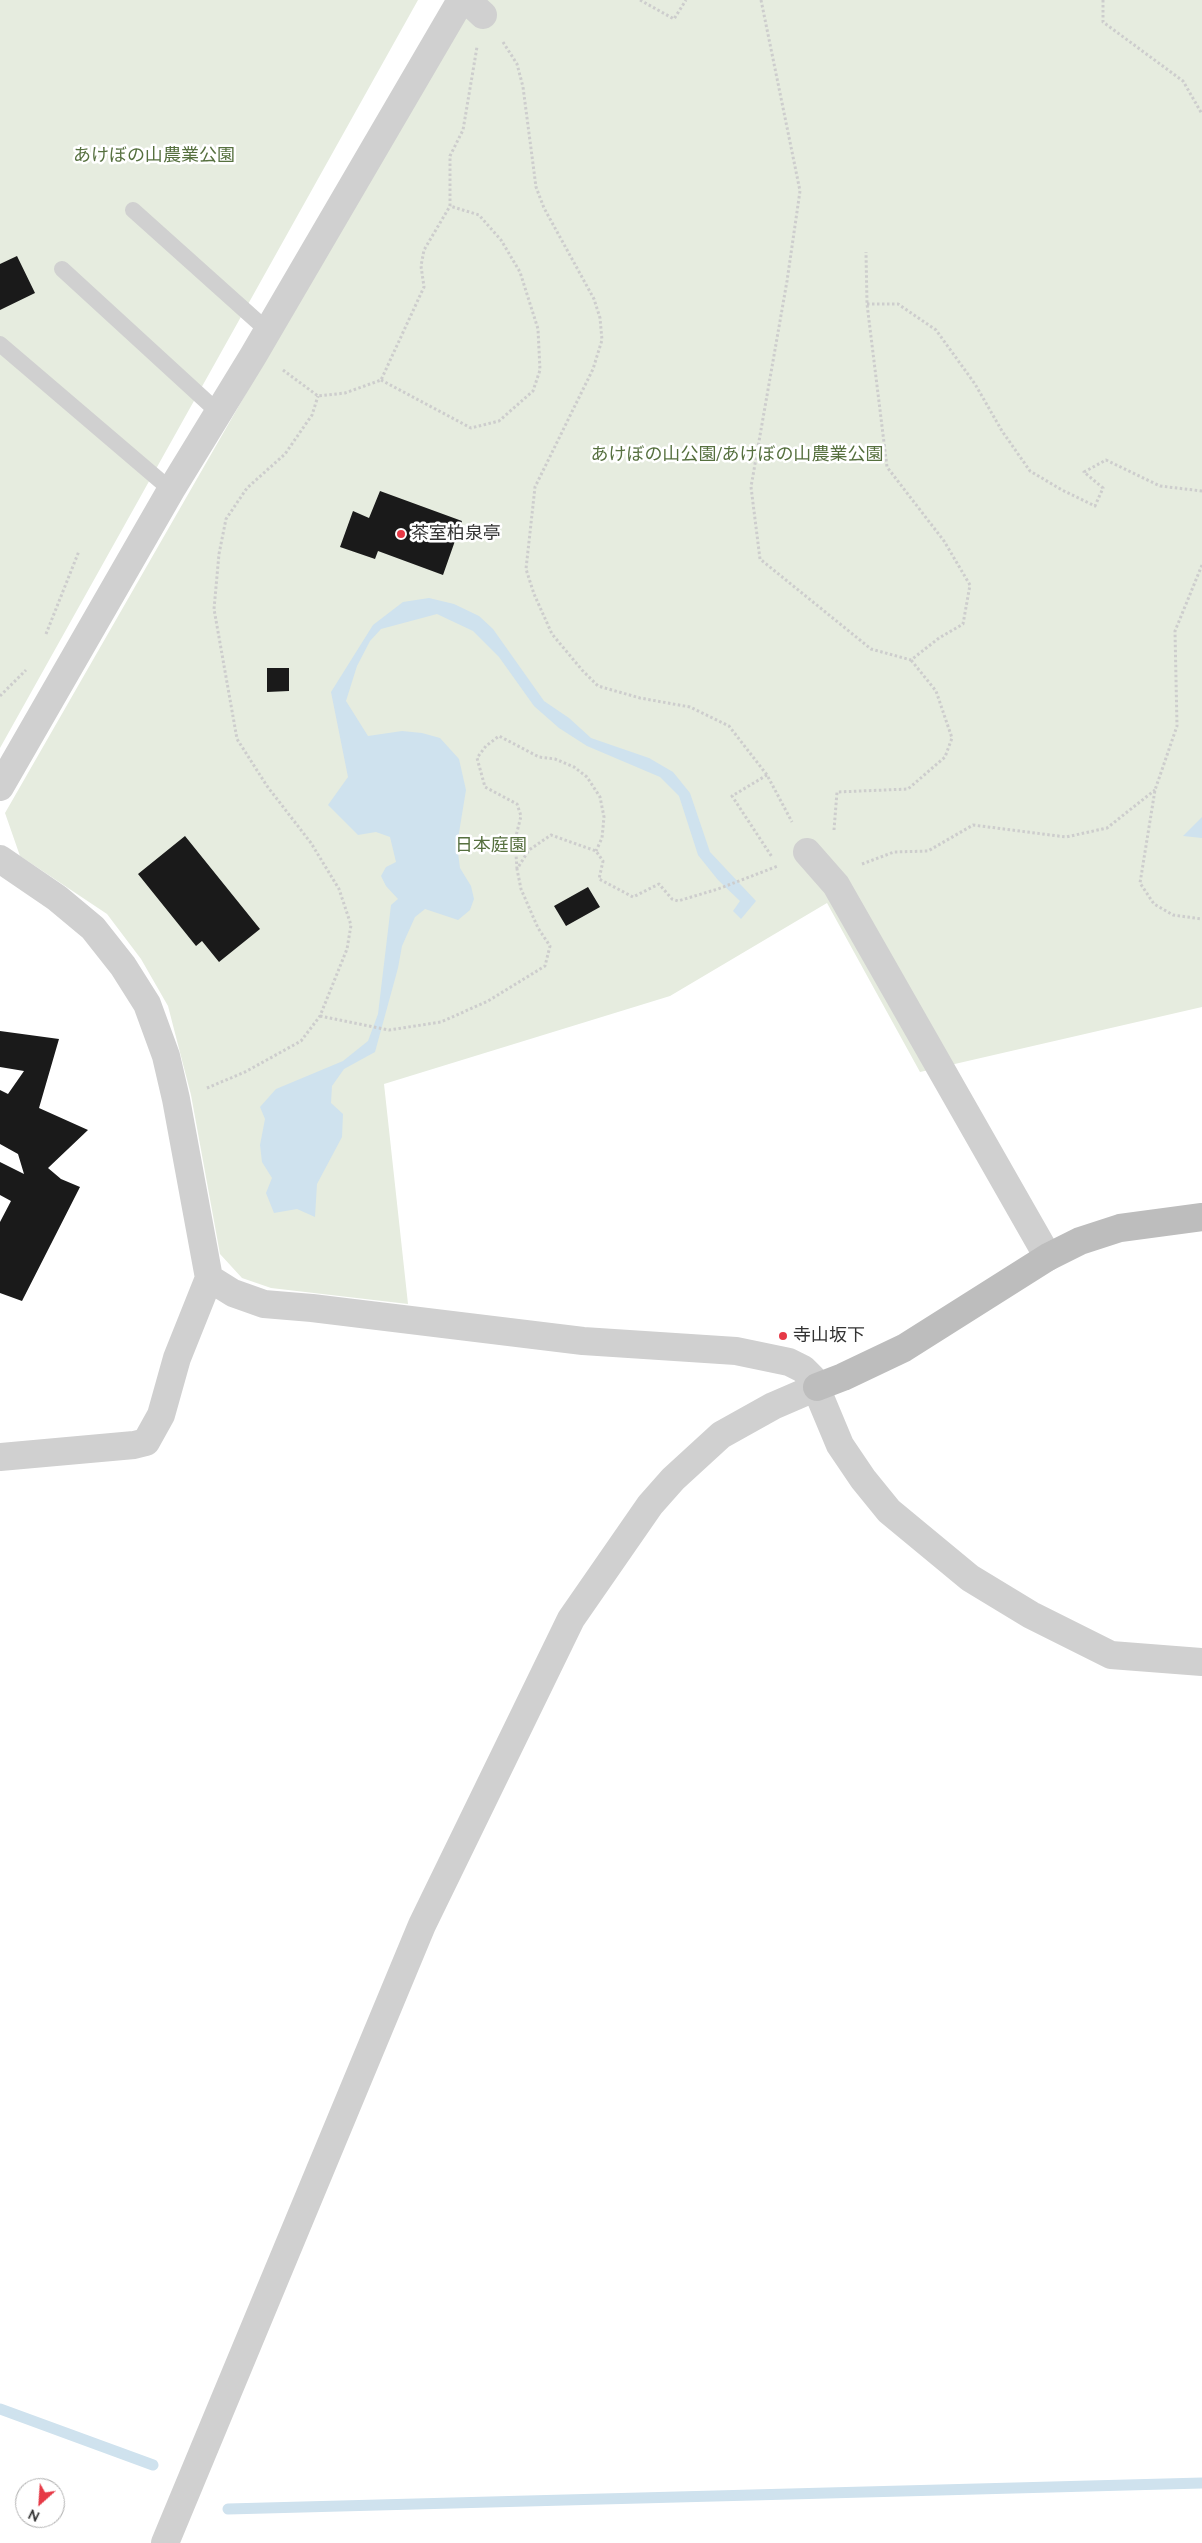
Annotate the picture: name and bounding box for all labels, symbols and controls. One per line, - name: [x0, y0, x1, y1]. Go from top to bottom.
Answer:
- park label: あけぼの山農業公園: [73, 145, 235, 167]
- park label: あけぼの山公園/あけぼの山農業公園: [590, 444, 884, 466]
- place label: 茶室柏泉亭: [411, 523, 501, 545]
- marker: 茶室柏泉亭: [395, 528, 407, 540]
- park label: 日本庭園: [455, 835, 527, 857]
- place label: 寺山坂下: [793, 1325, 865, 1347]
- marker: 寺山坂下: [777, 1330, 789, 1342]
- north arrow: [15, 2478, 65, 2528]
- text: N: [25, 2505, 43, 2526]

